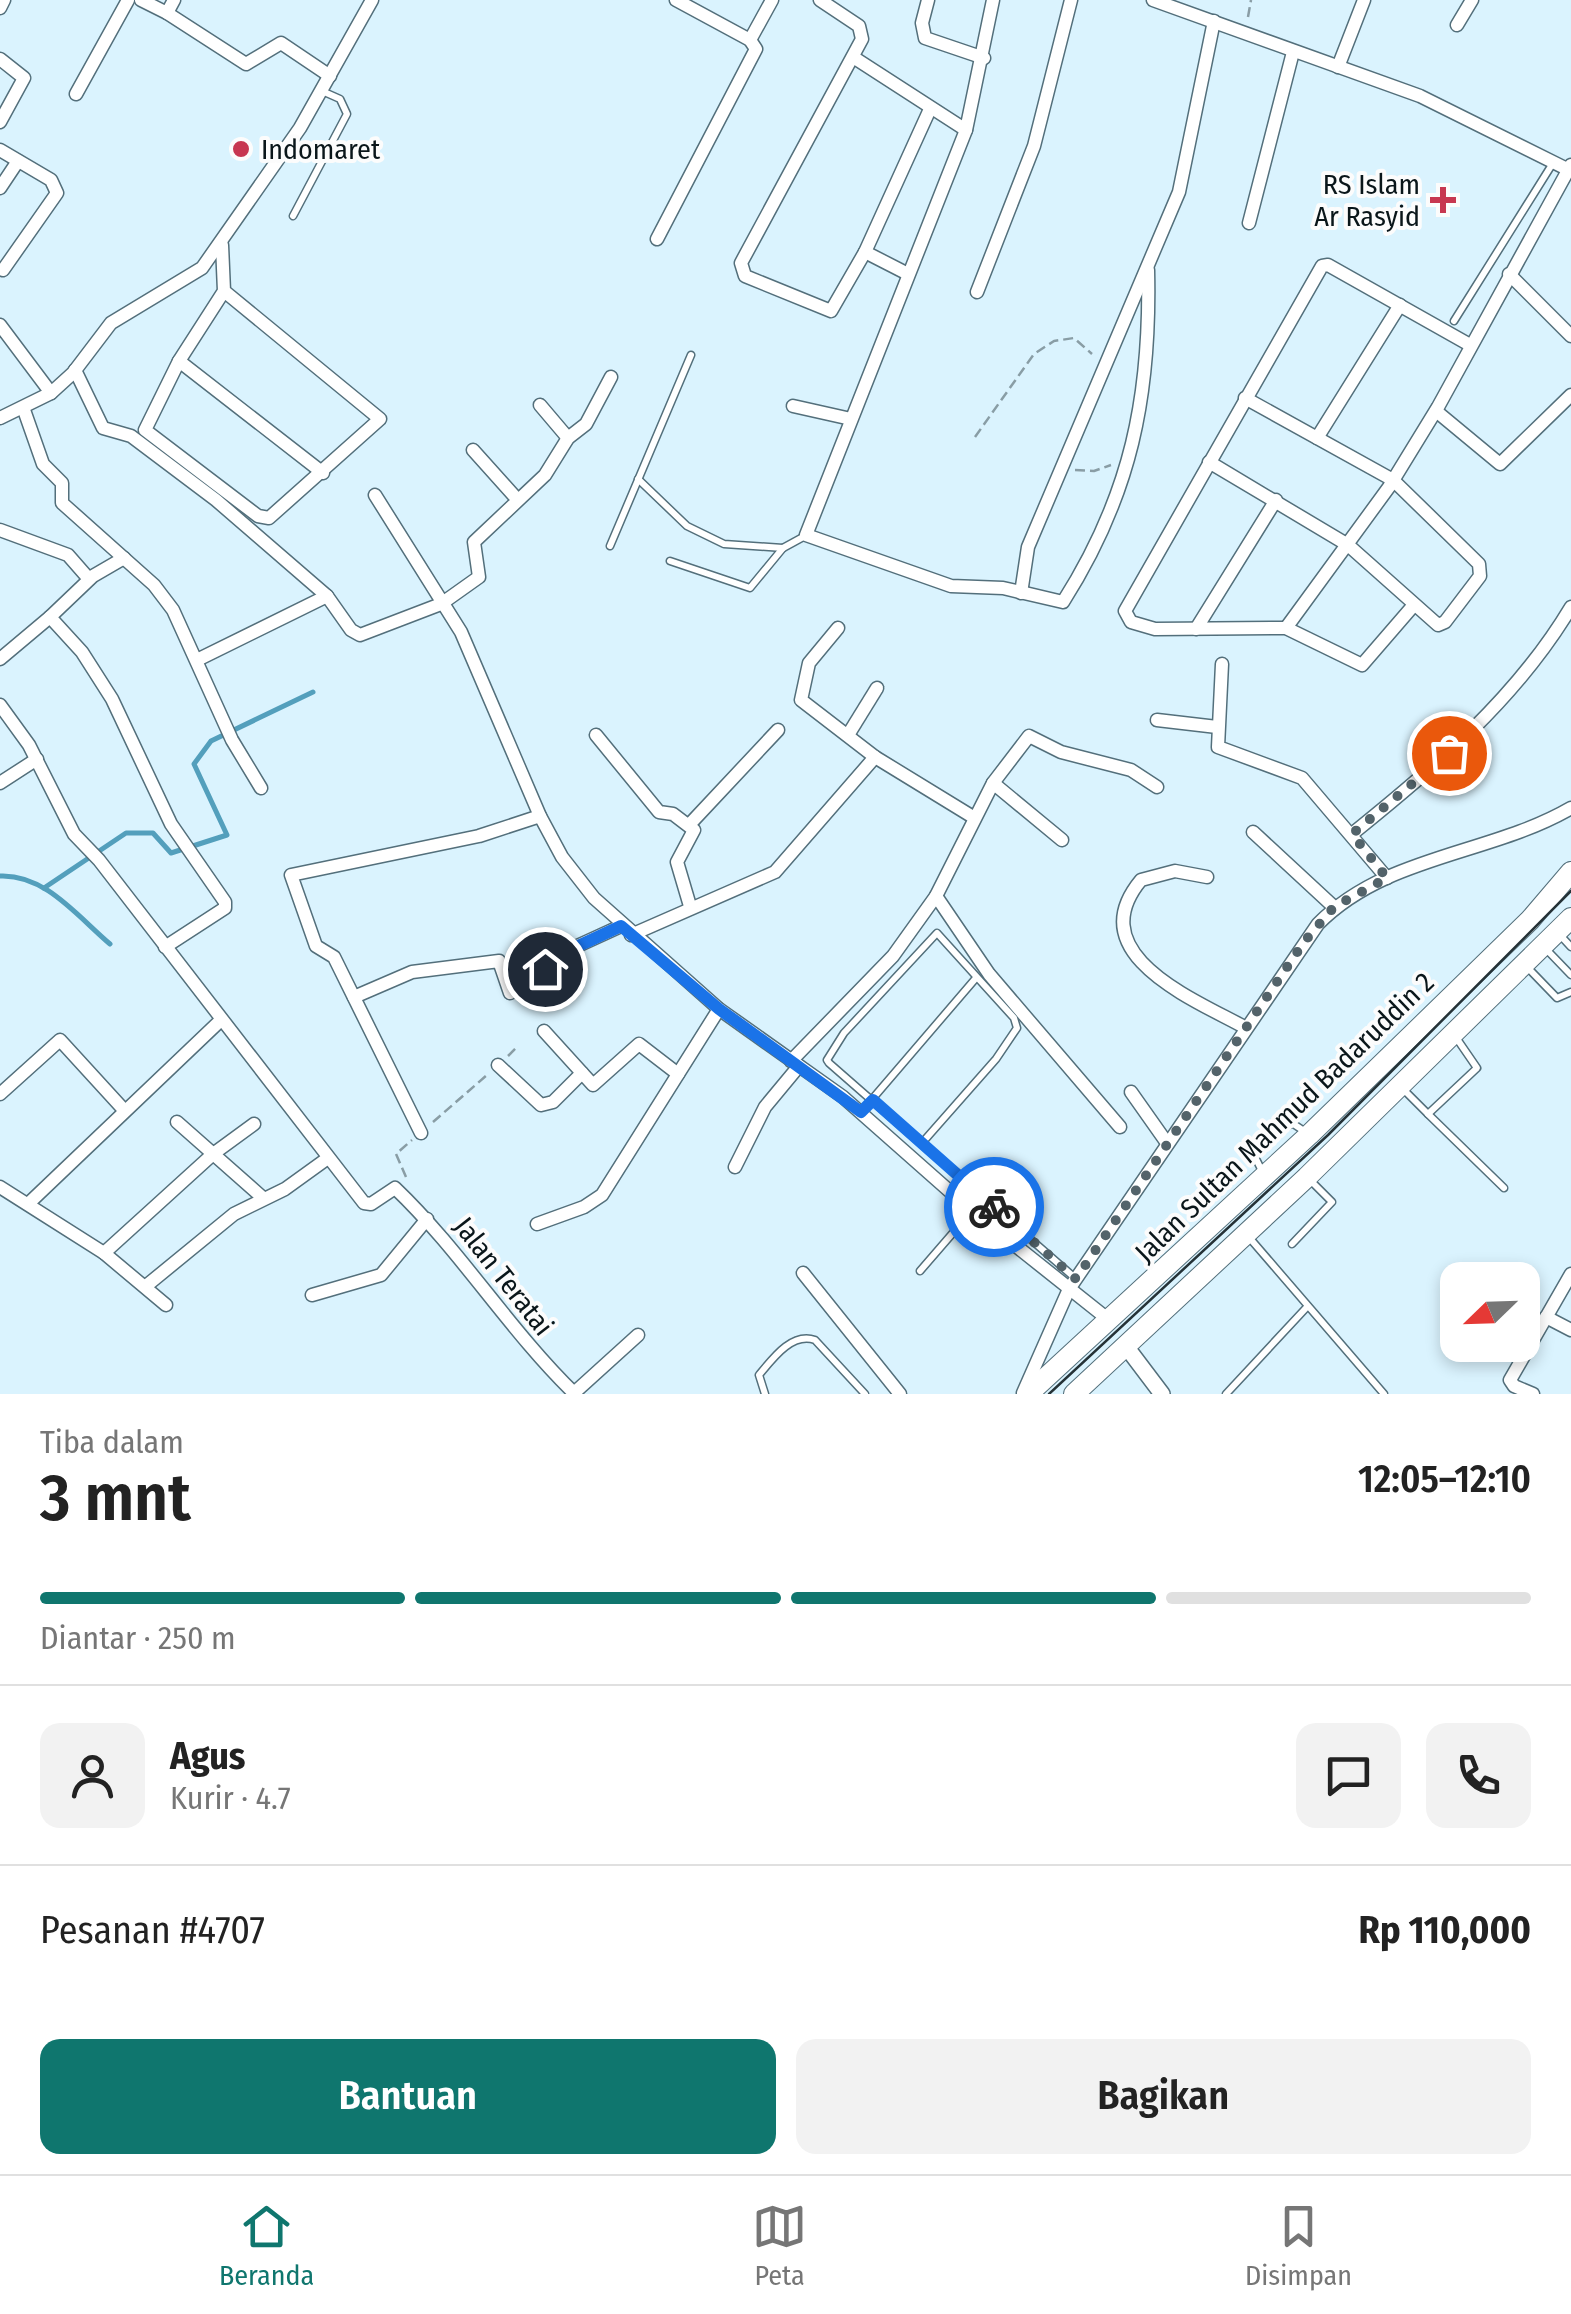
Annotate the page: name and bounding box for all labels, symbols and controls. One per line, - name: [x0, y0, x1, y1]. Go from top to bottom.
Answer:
- place label: Indomaret: [261, 133, 381, 166]
- marker: Indomaret: [230, 138, 252, 160]
- place label: RS Islam Ar Rasyid: [1314, 168, 1420, 233]
- marker: RS Islam Ar Rasyid: [1430, 187, 1456, 213]
- pin: [1407, 711, 1492, 796]
- icon: bag: [1422, 726, 1477, 781]
- pin: [503, 927, 588, 1012]
- icon: home: [518, 942, 573, 997]
- street label: Jalan Sultan Mahmud Badaruddin 2: [1128, 966, 1441, 1269]
- courier: [944, 1157, 1044, 1257]
- icon: bike: [967, 1180, 1022, 1235]
- street label: Jalan Teratai: [447, 1211, 560, 1342]
- north arrow: [1440, 1262, 1540, 1362]
- map controls: [1440, 1262, 1540, 1362]
- text: Tiba dalam: [40, 1423, 184, 1461]
- text: 12:05–12:10: [1358, 1456, 1531, 1502]
- text: 3 mnt: [40, 1459, 191, 1537]
- text: Diantar · 250 m: [40, 1619, 236, 1657]
- button: person: [40, 1723, 145, 1828]
- button: chat: [1296, 1723, 1401, 1828]
- button: phone: [1426, 1723, 1531, 1828]
- text: Agus: [170, 1733, 246, 1779]
- text: Kurir · 4.7: [170, 1779, 291, 1817]
- text: Pesanan #4707: [40, 1907, 265, 1953]
- text: Rp 110,000: [1359, 1907, 1531, 1953]
- button: Bantuan: [40, 2039, 776, 2154]
- button: Bagikan: [796, 2039, 1531, 2154]
- tab: Beranda: [219, 2199, 314, 2292]
- tab: Peta: [752, 2199, 807, 2292]
- tab: Disimpan: [1245, 2199, 1352, 2292]

